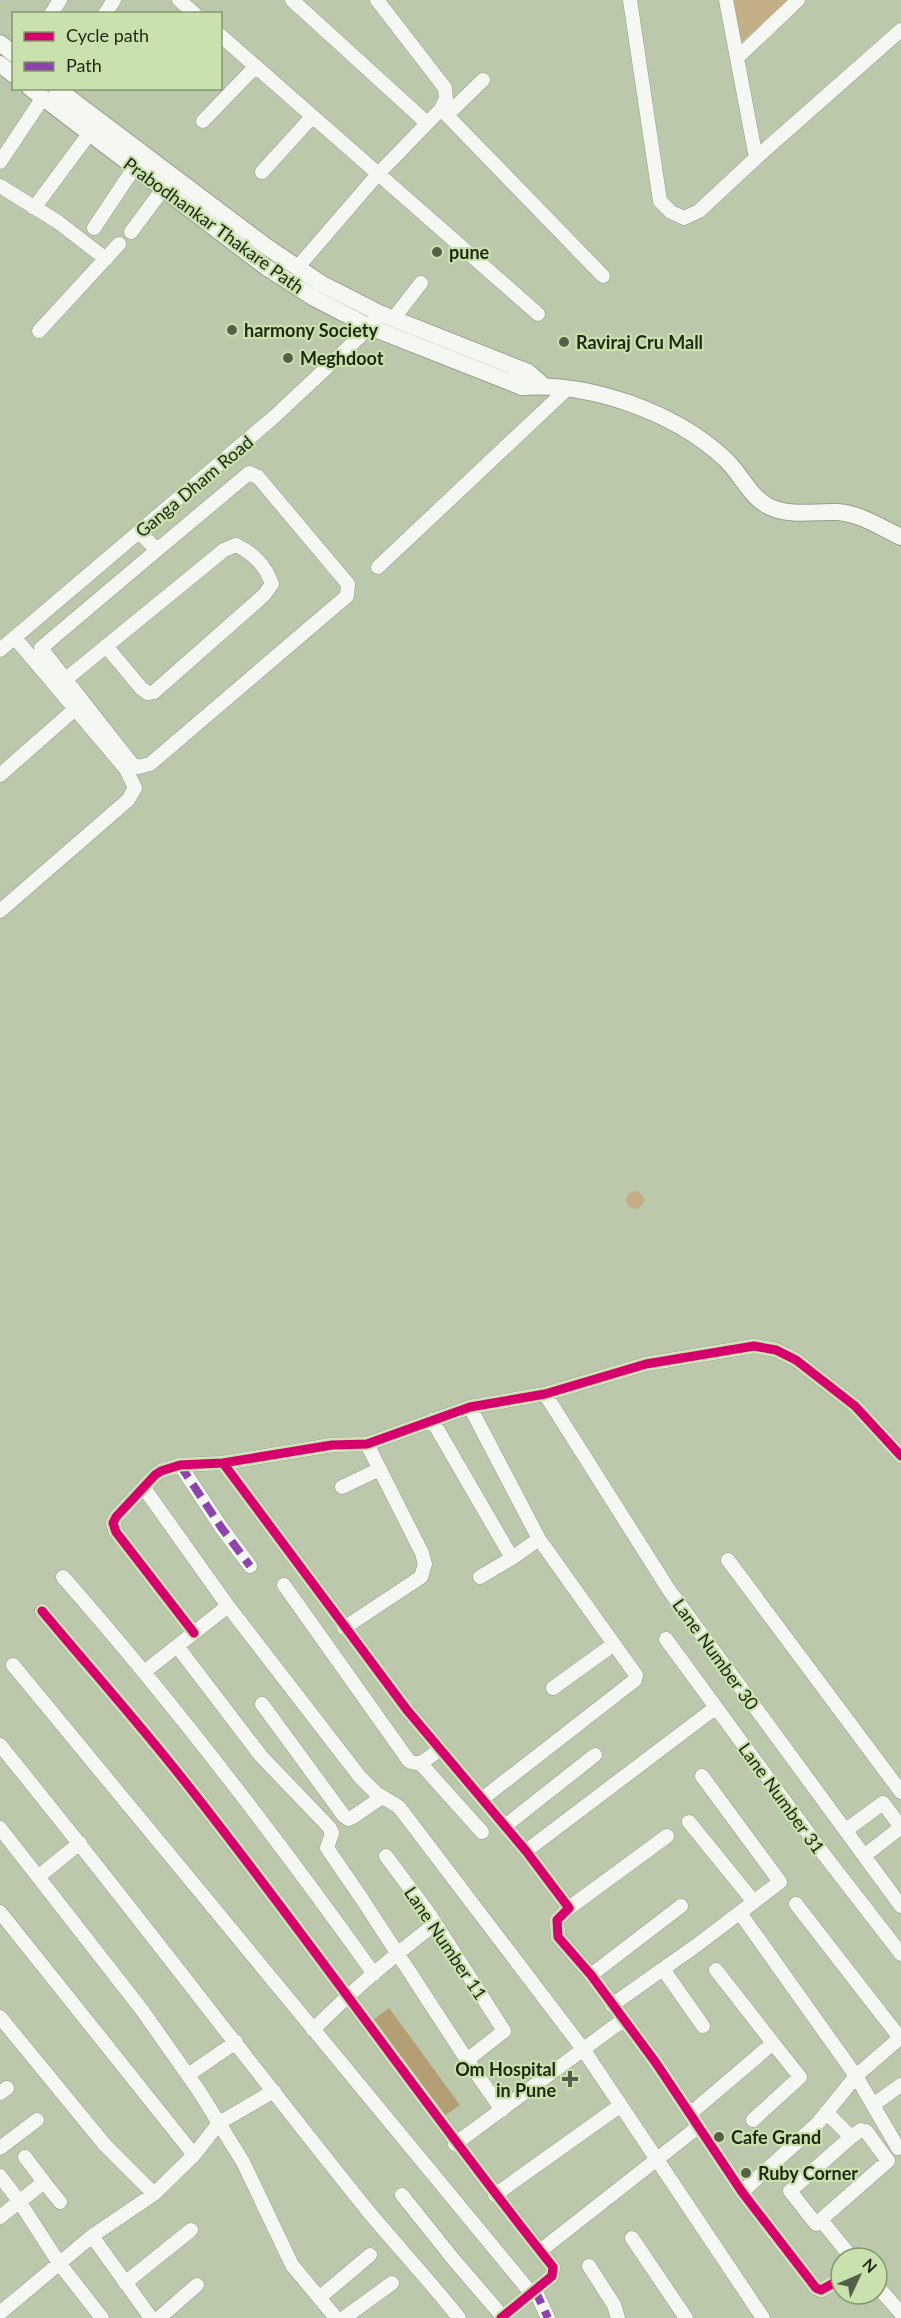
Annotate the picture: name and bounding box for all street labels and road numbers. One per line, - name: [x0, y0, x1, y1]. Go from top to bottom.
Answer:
- street label: Prabodhankar Thakare Path: [120, 152, 308, 298]
- street label: Ganga Dham Road: [131, 430, 257, 542]
- street label: Lane Number 30: [668, 1594, 764, 1714]
- street label: Lane Number 31: [734, 1738, 830, 1858]
- street label: Lane Number 11: [400, 1882, 492, 2004]

